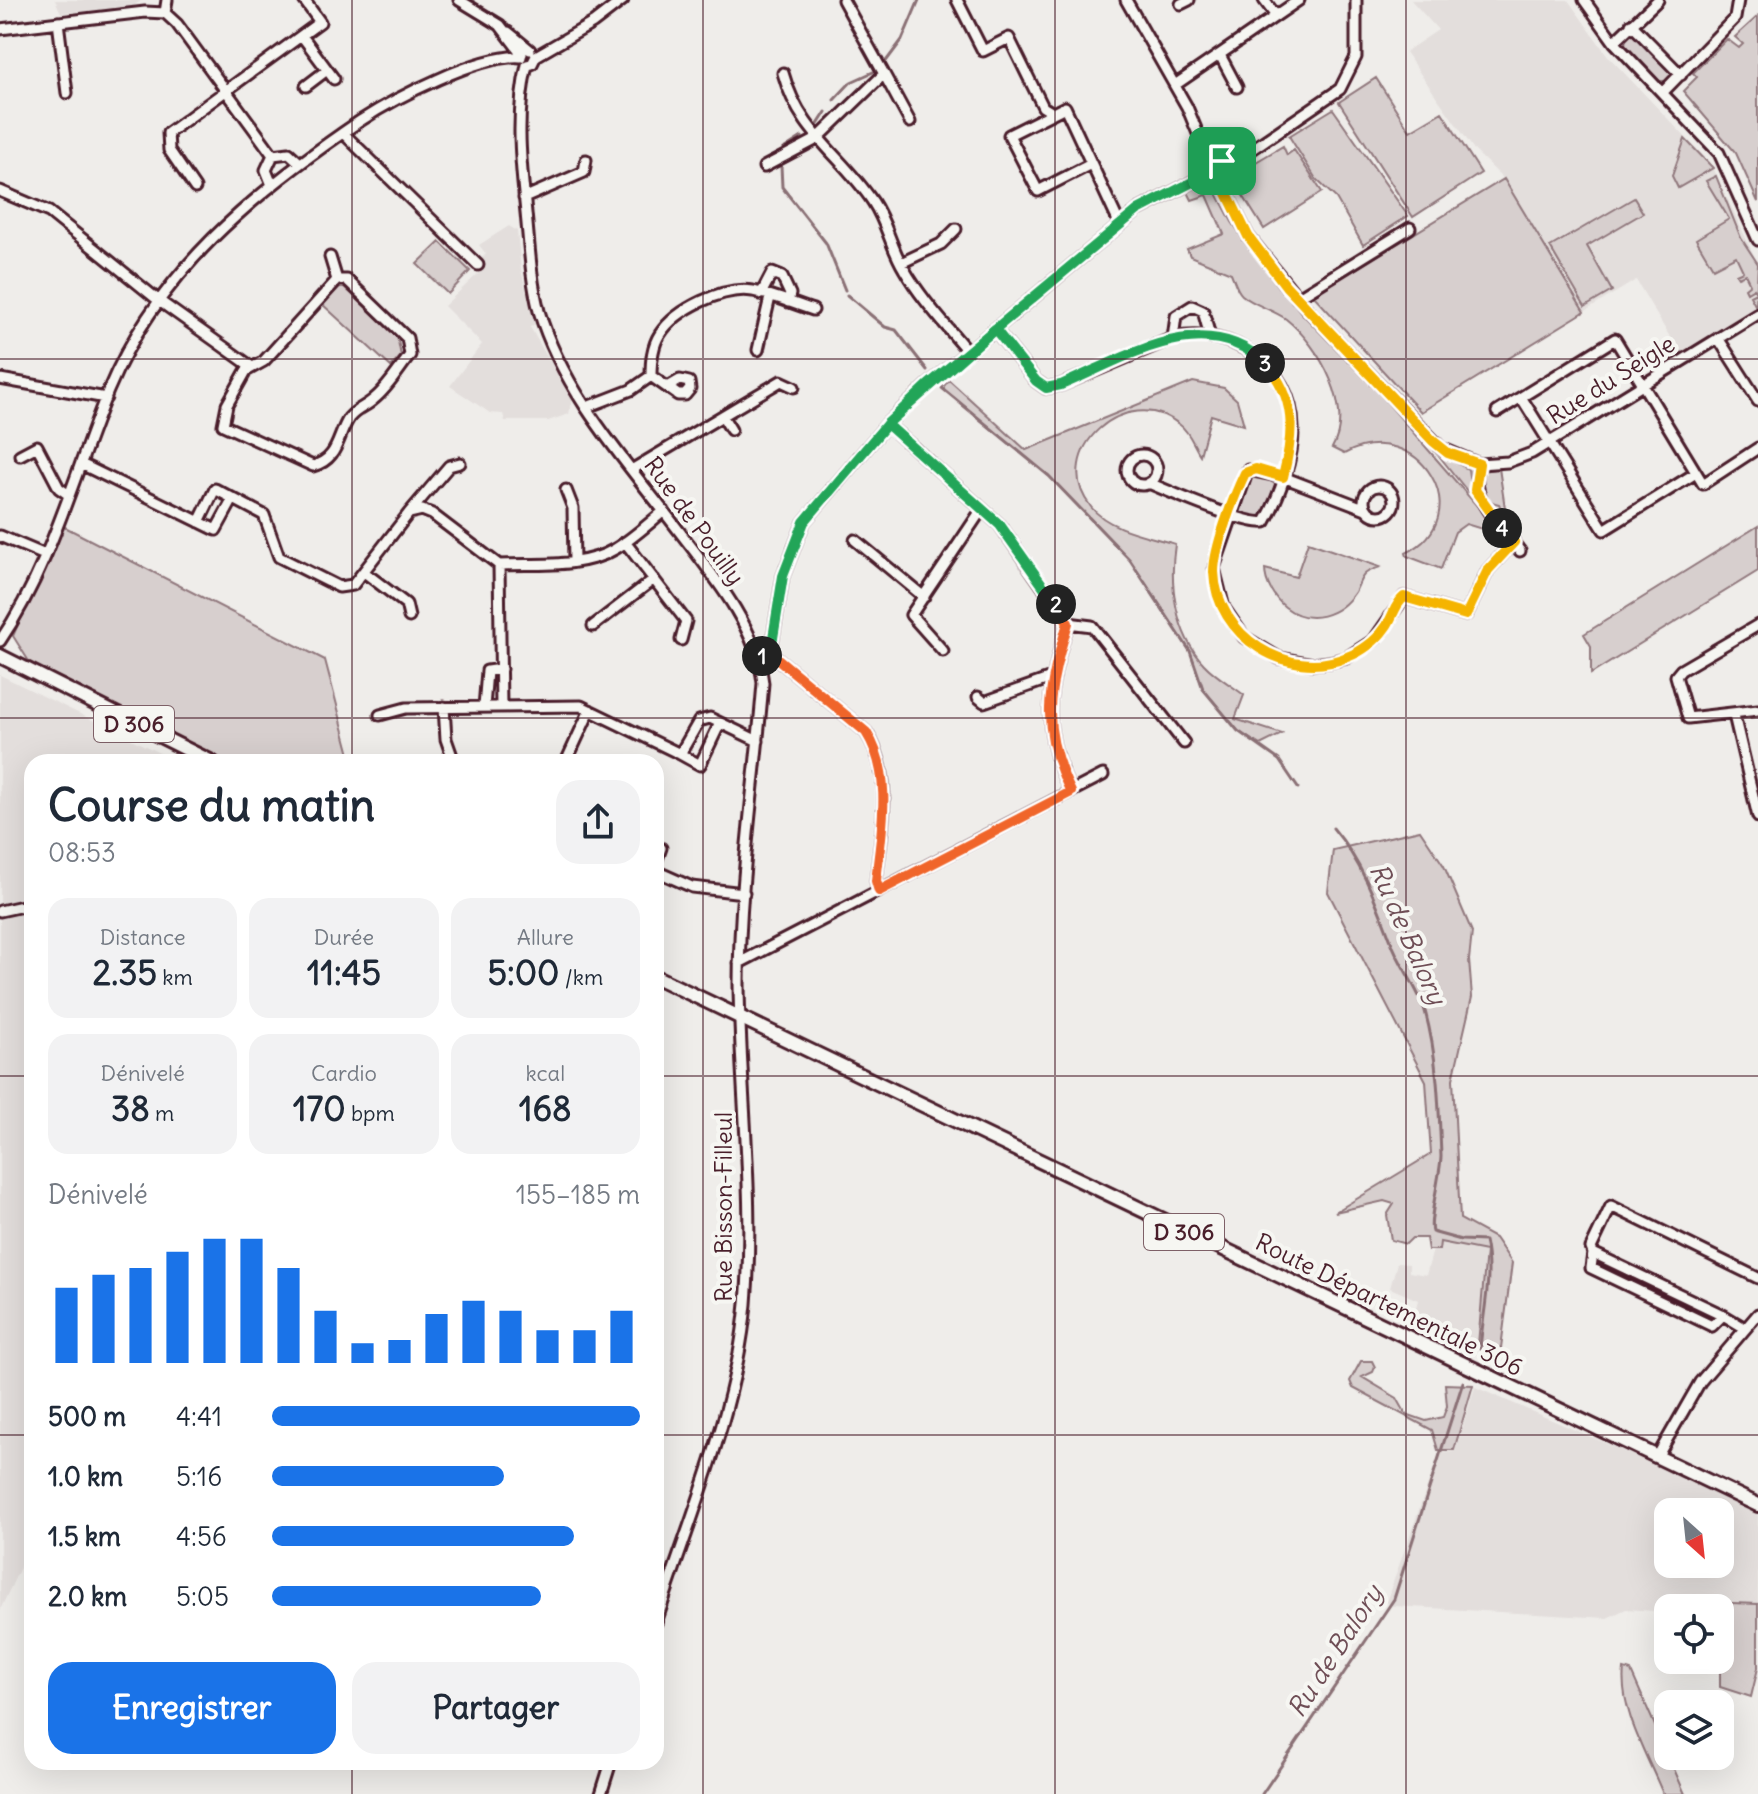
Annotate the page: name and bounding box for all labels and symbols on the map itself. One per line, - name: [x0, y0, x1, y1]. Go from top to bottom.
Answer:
- pin: [1188, 127, 1256, 195]
- street label: Rue du Seigle: [1541, 328, 1680, 430]
- pin: 3: [1245, 343, 1285, 383]
- street label: Rue de Pouilly: [638, 450, 751, 591]
- pin: 4: [1482, 508, 1522, 548]
- pin: 2: [1036, 584, 1076, 624]
- pin: 1: [742, 636, 782, 676]
- road number: D 306: [94, 706, 174, 742]
- water label: Ru de Balory: [1363, 858, 1455, 1011]
- street label: Rue Bisson-Filleul: [708, 1112, 738, 1302]
- road number: D 306: [1144, 1214, 1224, 1250]
- street label: Route Départementale 306: [1251, 1226, 1528, 1382]
- north arrow: [1654, 1498, 1734, 1578]
- water label: Ru de Balory: [1280, 1577, 1391, 1723]

